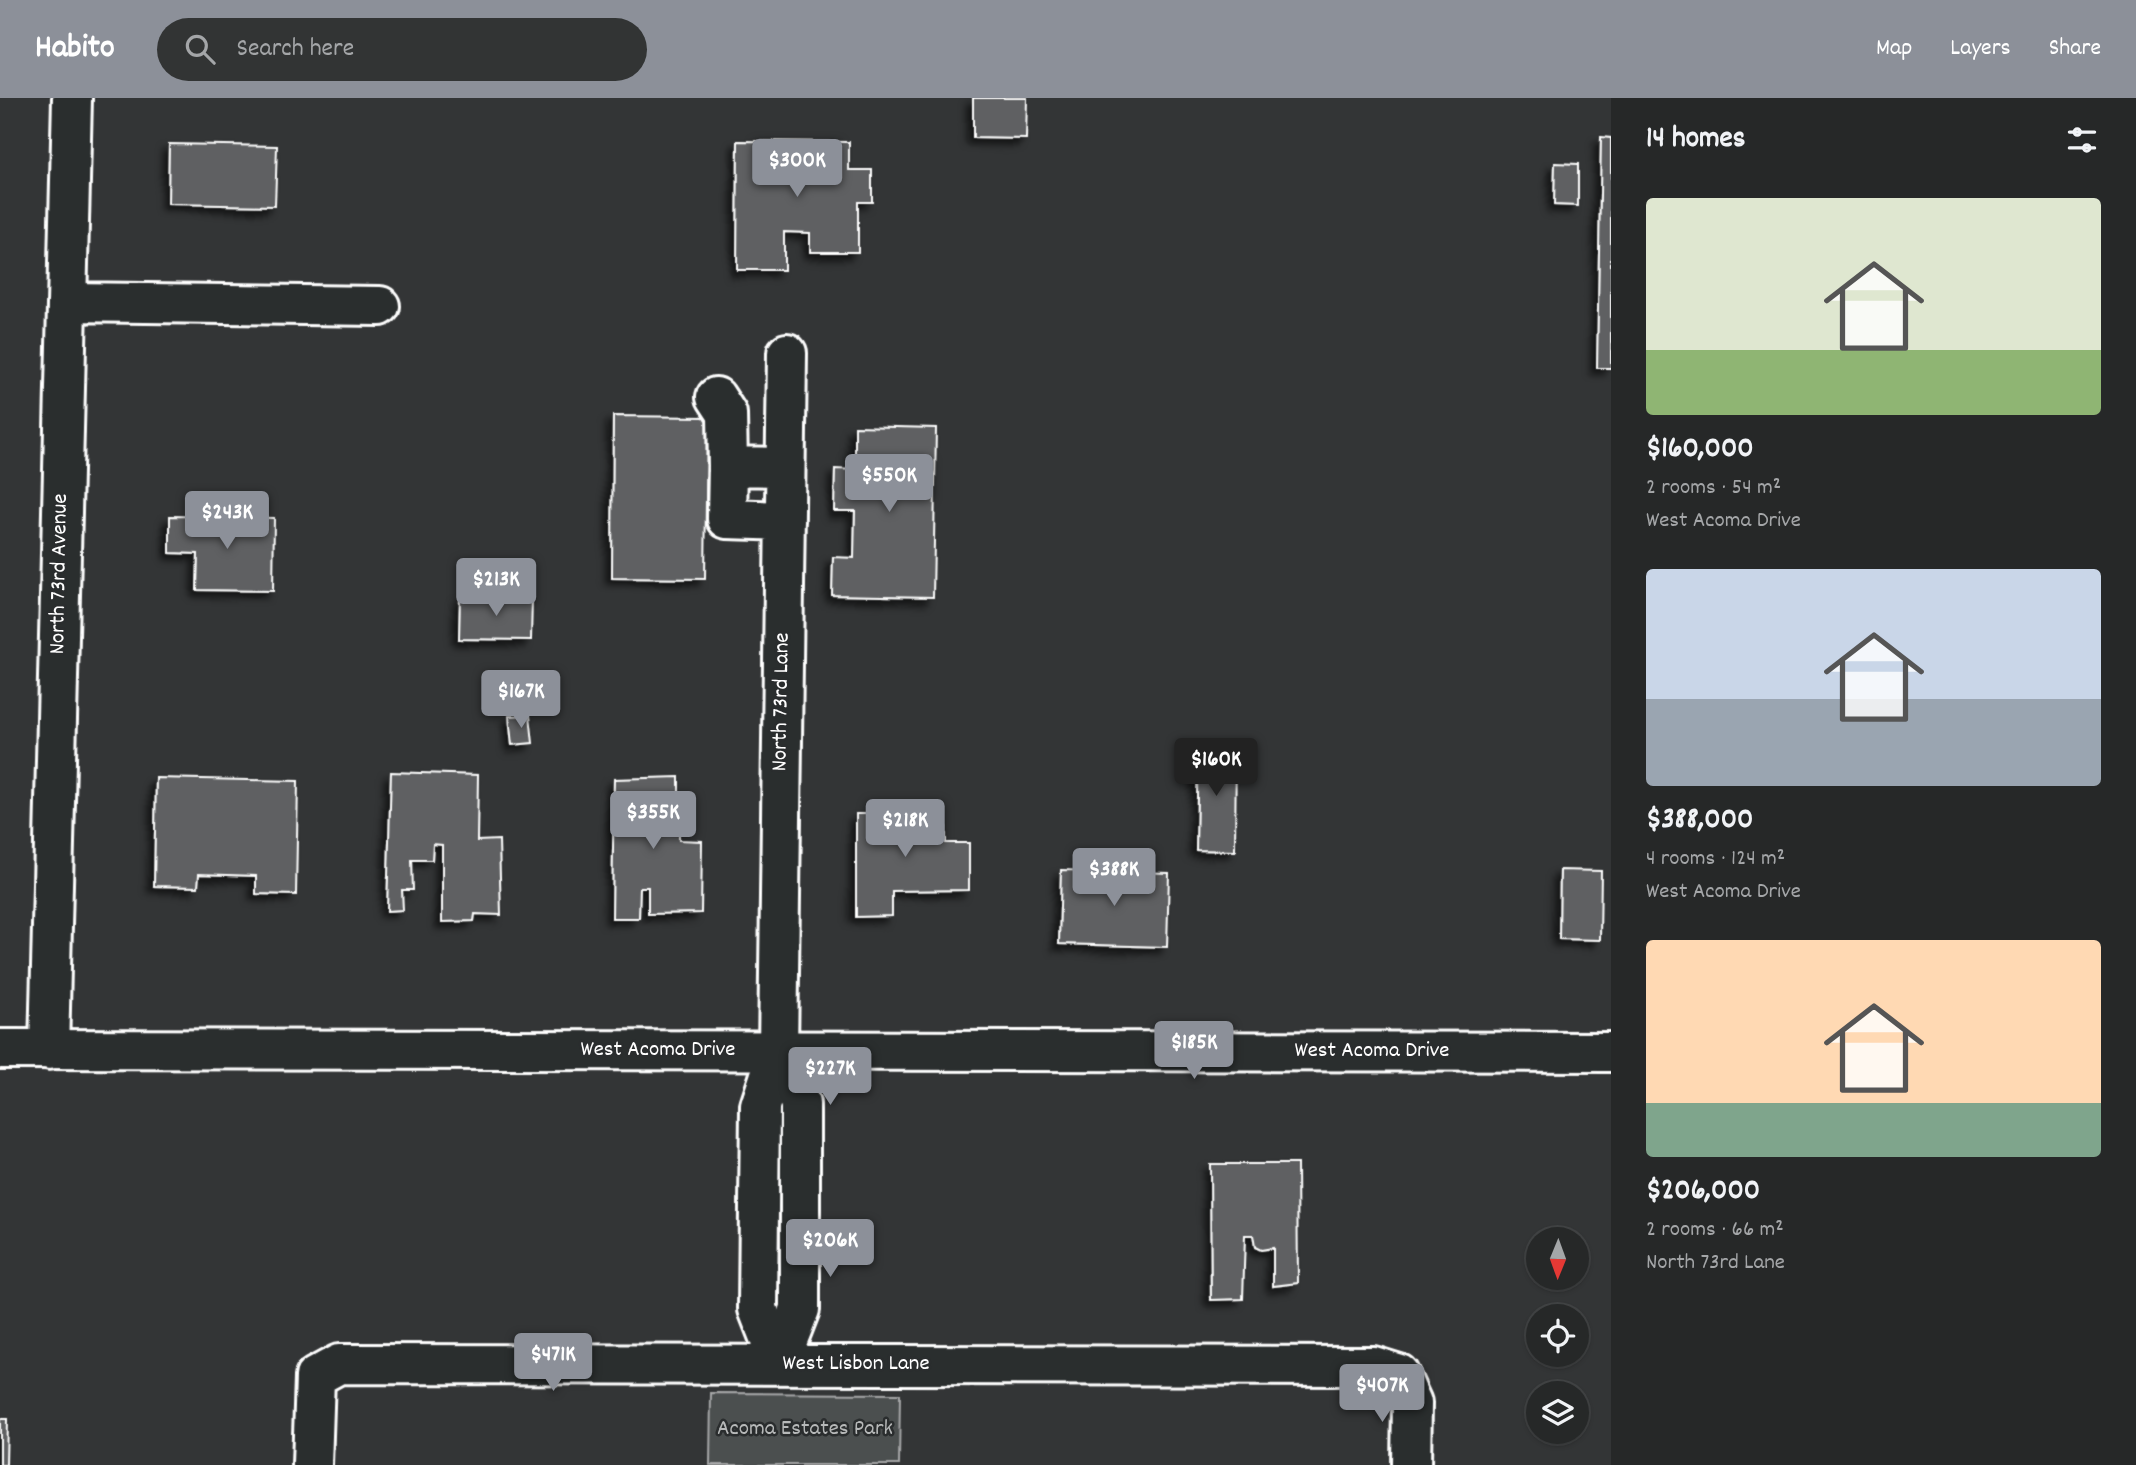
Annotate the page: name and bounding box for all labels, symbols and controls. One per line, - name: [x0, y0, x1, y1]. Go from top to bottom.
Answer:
- search box: [157, 18, 647, 81]
- text: Habito: [35, 26, 115, 73]
- icon: search: [181, 30, 219, 68]
- text: Search here: [237, 31, 354, 68]
- text: Map: [1876, 32, 1912, 66]
- text: Layers: [1950, 32, 2011, 66]
- text: Share: [2049, 32, 2101, 66]
- text: 14 homes: [1646, 119, 1745, 162]
- icon: filters: [2063, 121, 2101, 159]
- pin: $300K: [748, 140, 846, 199]
- text: $300K: [768, 145, 826, 178]
- icon: home: [1811, 243, 1937, 369]
- text: $160,000: [1646, 429, 1754, 472]
- pin: $550K: [840, 454, 938, 514]
- text: $550K: [861, 460, 917, 493]
- text: 2 rooms · 54 m²: [1646, 472, 1781, 505]
- pin: $243K: [178, 491, 276, 551]
- street label: North 73rd Avenue: [42, 493, 78, 655]
- text: $243K: [201, 497, 253, 530]
- text: West Acoma Drive: [1646, 505, 1801, 538]
- pin: $213K: [447, 559, 545, 618]
- text: $213K: [472, 564, 520, 597]
- icon: home: [1811, 614, 1937, 740]
- street label: North 73rd Lane: [764, 632, 800, 772]
- pin: $167K: [472, 670, 570, 730]
- text: $167K: [497, 676, 545, 709]
- pin: $160K: [1167, 738, 1265, 798]
- text: $160K: [1190, 744, 1242, 777]
- pin: $355K: [604, 792, 702, 851]
- text: $355K: [626, 797, 680, 830]
- pin: $218K: [856, 800, 954, 859]
- text: $388,000: [1646, 800, 1753, 843]
- text: $218K: [882, 805, 928, 838]
- text: 4 rooms · 124 m²: [1646, 843, 1785, 876]
- pin: $388K: [1065, 848, 1163, 908]
- text: $388K: [1089, 854, 1139, 887]
- text: West Acoma Drive: [1646, 876, 1801, 909]
- icon: home: [1811, 985, 1937, 1111]
- pin: $185K: [1145, 1021, 1243, 1081]
- text: $185K: [1170, 1027, 1218, 1060]
- street label: West Acoma Drive: [581, 1034, 735, 1067]
- street label: West Acoma Drive: [1295, 1035, 1449, 1068]
- pin: $227K: [781, 1048, 879, 1107]
- text: $227K: [804, 1053, 856, 1086]
- text: $206,000: [1646, 1171, 1760, 1214]
- text: 2 rooms · 66 m²: [1646, 1214, 1784, 1247]
- pin: $206K: [781, 1220, 879, 1279]
- text: $206K: [802, 1225, 858, 1258]
- north arrow: [1526, 1227, 1589, 1290]
- map controls: [1526, 1227, 1589, 1444]
- text: North 73rd Lane: [1646, 1247, 1785, 1280]
- button: locate: [1526, 1304, 1589, 1367]
- pin: $471K: [504, 1334, 602, 1393]
- text: $471K: [530, 1339, 576, 1372]
- street label: West Lisbon Lane: [782, 1348, 930, 1381]
- pin: $407K: [1333, 1364, 1431, 1424]
- text: $407K: [1355, 1370, 1409, 1403]
- button: layers: [1526, 1381, 1589, 1444]
- park label: Acoma Estates Park: [717, 1413, 893, 1446]

